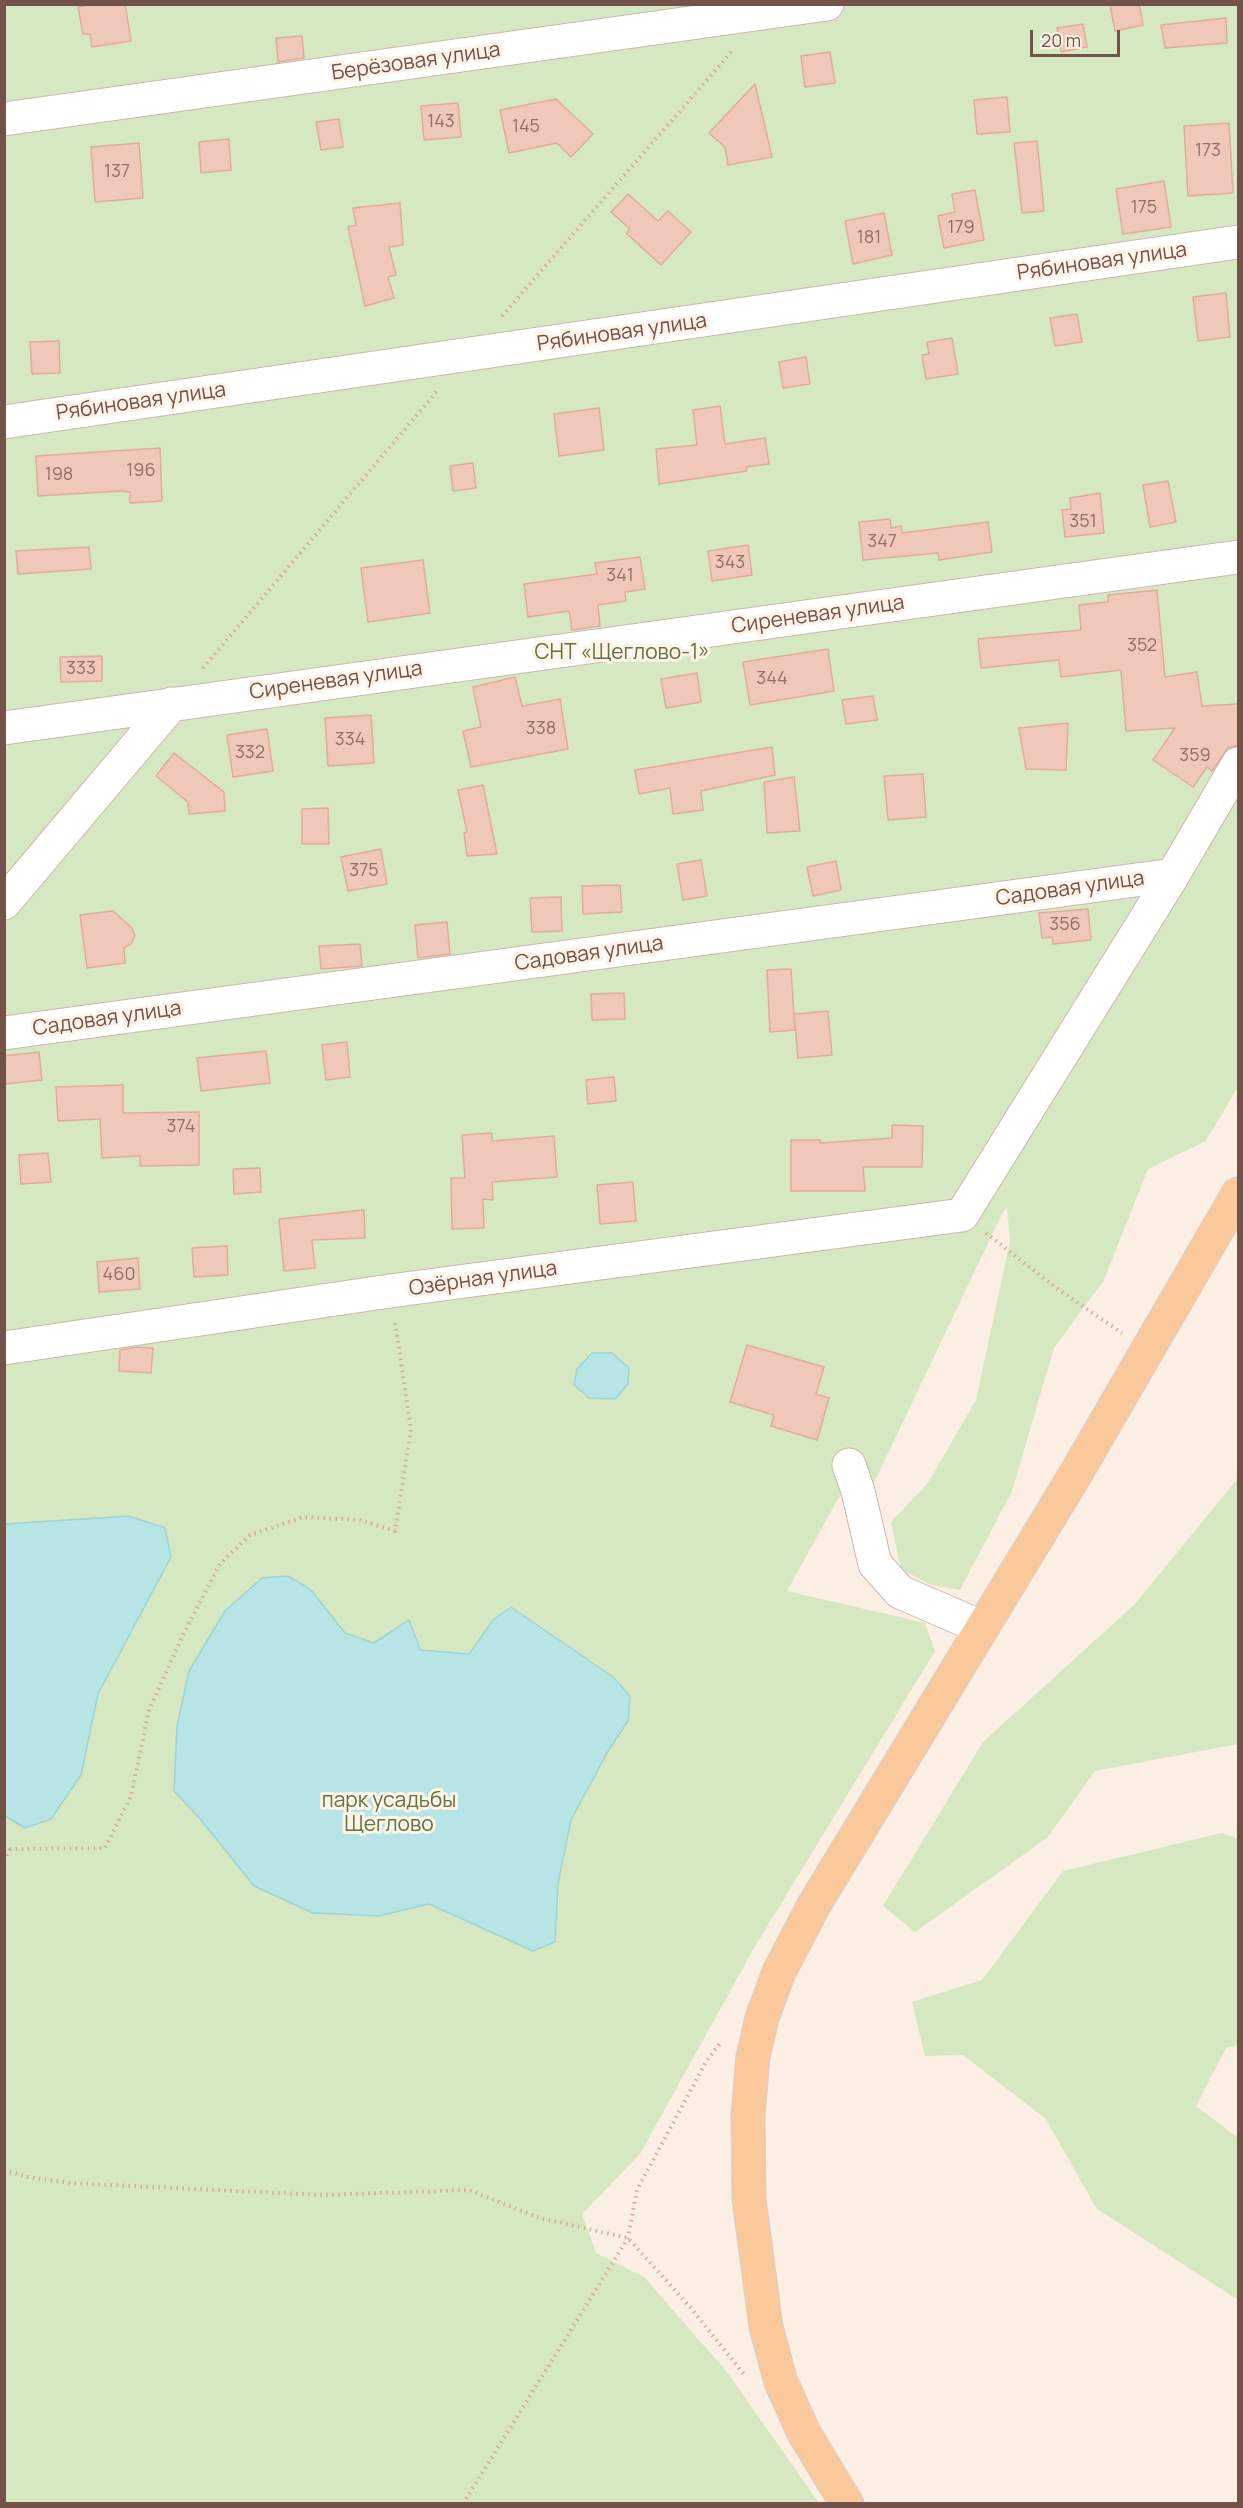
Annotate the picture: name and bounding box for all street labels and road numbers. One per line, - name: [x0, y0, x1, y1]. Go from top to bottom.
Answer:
- street label: Берёзовая улица: [330, 38, 502, 86]
- street label: Рябиновая улица: [1015, 238, 1189, 286]
- street label: Рябиновая улица: [535, 309, 709, 357]
- street label: Рябиновая улица: [54, 378, 228, 426]
- street label: Сиреневая улица: [730, 590, 906, 640]
- street label: Сиреневая улица: [248, 656, 424, 706]
- street label: Садовая улица: [994, 866, 1146, 912]
- street label: Садовая улица: [513, 931, 665, 977]
- street label: Садовая улица: [31, 996, 183, 1042]
- street label: Озёрная улица: [407, 1256, 559, 1302]

